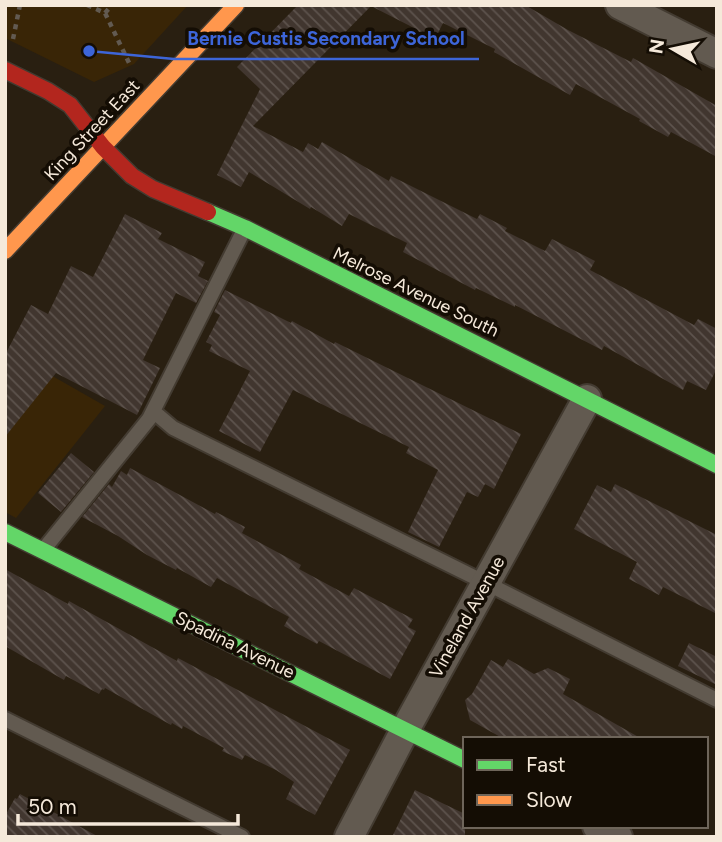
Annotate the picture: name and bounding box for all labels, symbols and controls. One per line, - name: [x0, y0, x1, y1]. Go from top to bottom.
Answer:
- north arrow: [638, 14, 708, 84]
- callout: Bernie Custis Secondary School: [174, 19, 479, 59]
- text: Bernie Custis Secondary School: [187, 27, 465, 50]
- text: N: [644, 37, 669, 55]
- street label: King Street East: [40, 75, 145, 185]
- street label: Melrose Avenue South: [329, 242, 503, 342]
- street label: Vineland Avenue: [425, 552, 510, 682]
- street label: Spadina Avenue: [172, 607, 298, 683]
- legend: [463, 737, 708, 828]
- text: Fast: [526, 752, 566, 777]
- scale bar: [18, 782, 238, 826]
- text: Slow: [526, 787, 572, 812]
- text: 50 m: [28, 794, 77, 819]

